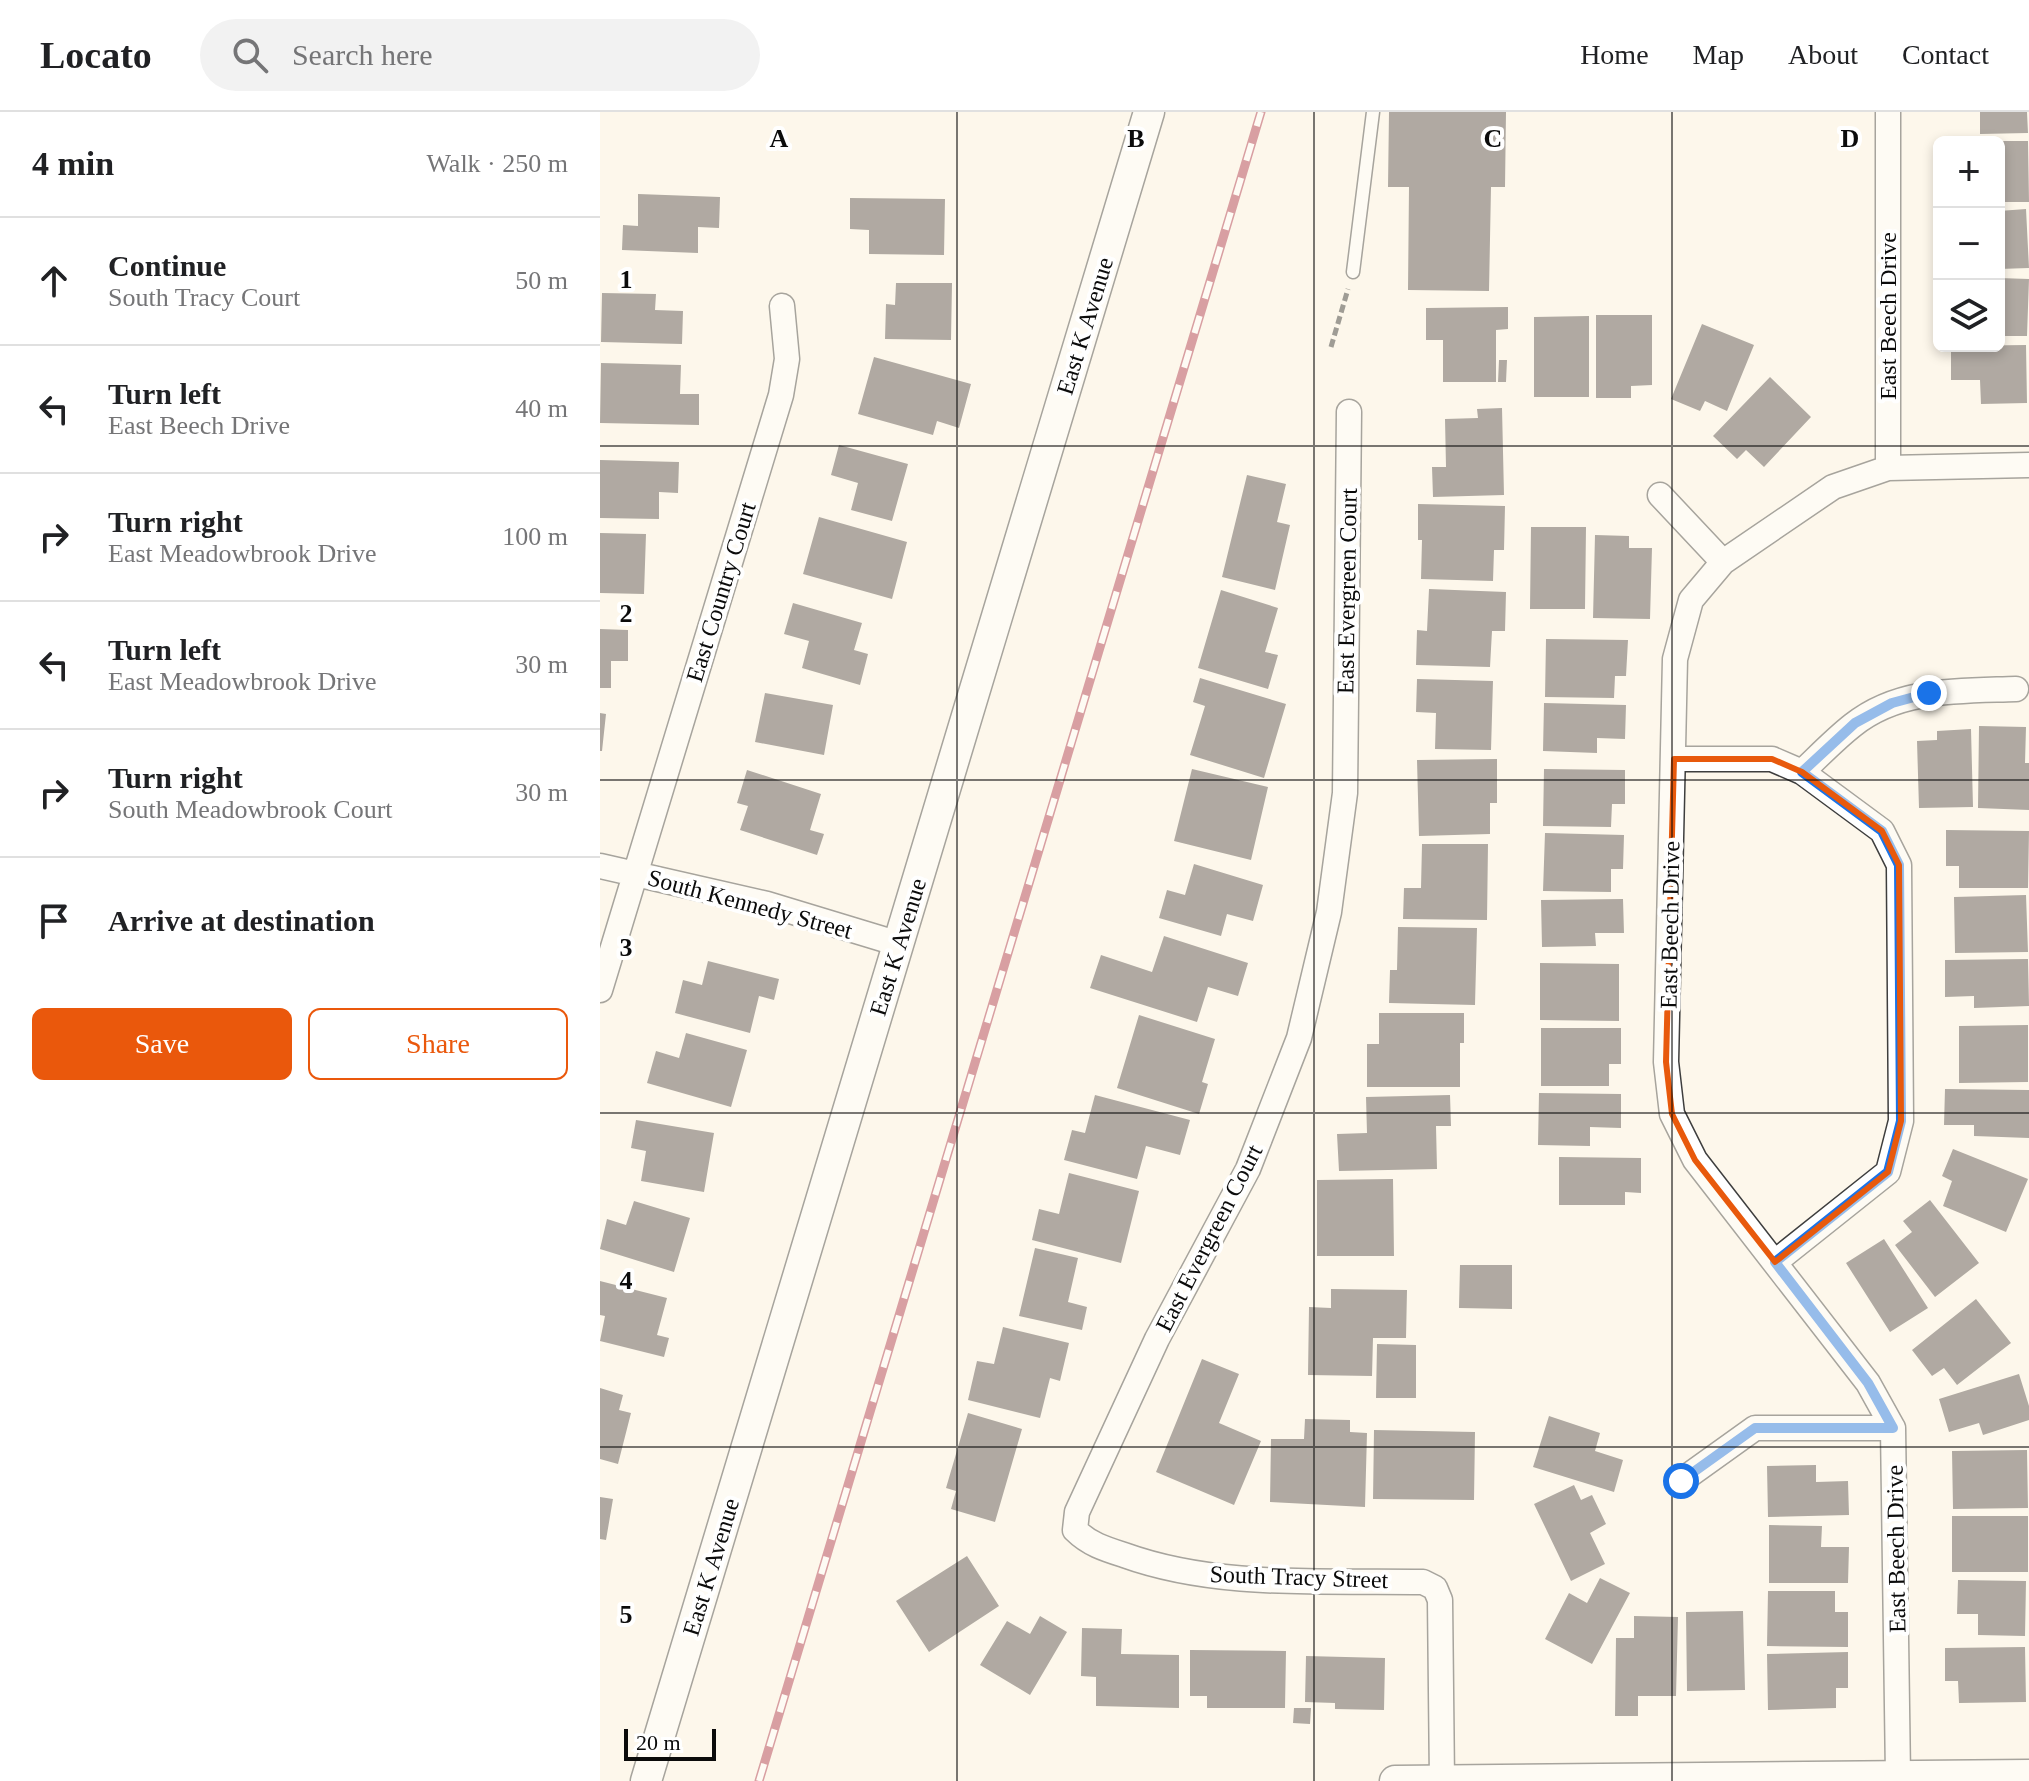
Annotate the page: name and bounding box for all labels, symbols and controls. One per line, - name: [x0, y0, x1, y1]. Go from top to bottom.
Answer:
- search box: [200, 19, 760, 91]
- icon: search: [228, 33, 272, 77]
- text: Locato: [40, 34, 152, 76]
- text: Search here: [292, 38, 433, 71]
- text: Home: [1580, 39, 1649, 70]
- text: Map: [1693, 39, 1744, 70]
- text: About: [1788, 39, 1858, 70]
- text: Contact: [1902, 39, 1989, 70]
- text: A: [770, 124, 789, 153]
- text: B: [1127, 124, 1145, 153]
- text: C: [1484, 124, 1502, 153]
- text: D: [1841, 124, 1859, 153]
- map controls: [1933, 136, 2005, 352]
- button: +: [1933, 136, 2005, 208]
- text: 4 min: [32, 145, 114, 182]
- text: Walk · 250 m: [426, 149, 568, 178]
- button: −: [1933, 208, 2005, 280]
- street label: East Beech Drive: [1875, 232, 1901, 400]
- text: Continue: [108, 249, 226, 282]
- street label: East K Avenue: [1052, 254, 1118, 398]
- icon: ahead: [32, 259, 76, 303]
- text: 1: [620, 265, 633, 294]
- text: 50 m: [515, 266, 568, 295]
- button: layers: [1933, 280, 2005, 352]
- text: South Tracy Court: [108, 283, 300, 312]
- text: Turn left: [108, 377, 221, 410]
- icon: left: [32, 387, 76, 431]
- text: 40 m: [515, 394, 568, 423]
- text: East Beech Drive: [108, 411, 290, 440]
- street label: East Evergreen Court: [1332, 487, 1362, 694]
- street label: East Country Court: [681, 499, 761, 685]
- text: Turn right: [108, 505, 243, 538]
- icon: right: [32, 515, 76, 559]
- text: 100 m: [502, 522, 568, 551]
- text: East Meadowbrook Drive: [108, 539, 377, 568]
- text: 2: [620, 599, 633, 628]
- text: Turn left: [108, 633, 221, 666]
- icon: left: [32, 643, 76, 687]
- text: 30 m: [515, 650, 568, 679]
- text: East Meadowbrook Drive: [108, 667, 377, 696]
- route end: [1911, 675, 1947, 711]
- text: Turn right: [108, 761, 243, 794]
- icon: right: [32, 771, 76, 815]
- text: 30 m: [515, 778, 568, 807]
- text: South Meadowbrook Court: [108, 795, 393, 824]
- street label: East Beech Drive: [1656, 841, 1684, 1009]
- street label: South Kennedy Street: [645, 864, 855, 944]
- street label: East K Avenue: [865, 875, 931, 1019]
- icon: arrive: [32, 899, 76, 943]
- text: Arrive at destination: [108, 904, 375, 937]
- text: 3: [620, 933, 633, 962]
- button: Save: [32, 1008, 292, 1080]
- button: Share: [308, 1008, 568, 1080]
- street label: East Evergreen Court: [1151, 1140, 1268, 1336]
- text: 4: [620, 1266, 633, 1295]
- route start: [1663, 1463, 1699, 1499]
- street label: East Beech Drive: [1882, 1465, 1910, 1633]
- street label: East K Avenue: [678, 1495, 744, 1639]
- street label: South Tracy Street: [1209, 1561, 1389, 1593]
- text: 5: [620, 1600, 633, 1629]
- scale bar: [624, 1725, 716, 1761]
- text: 20 m: [636, 1730, 681, 1755]

